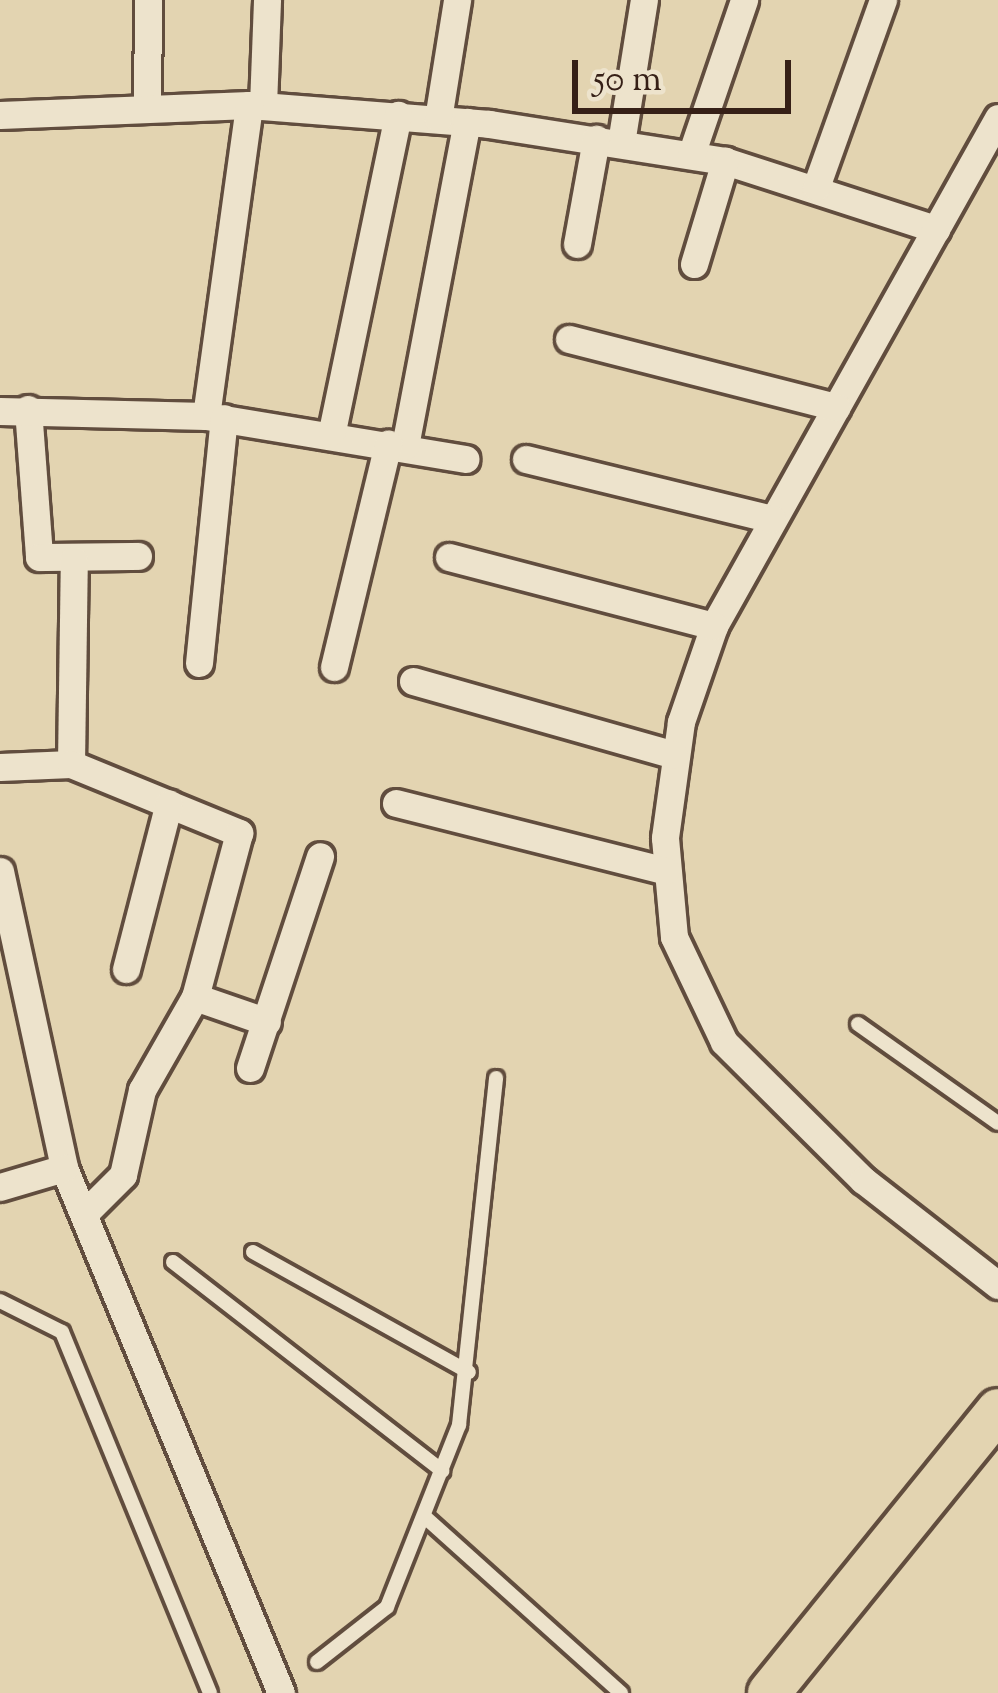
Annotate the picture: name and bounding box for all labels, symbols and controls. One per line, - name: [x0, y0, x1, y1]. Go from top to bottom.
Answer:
- scale bar: [578, 36, 797, 110]
- text: 50 m: [593, 55, 662, 107]

